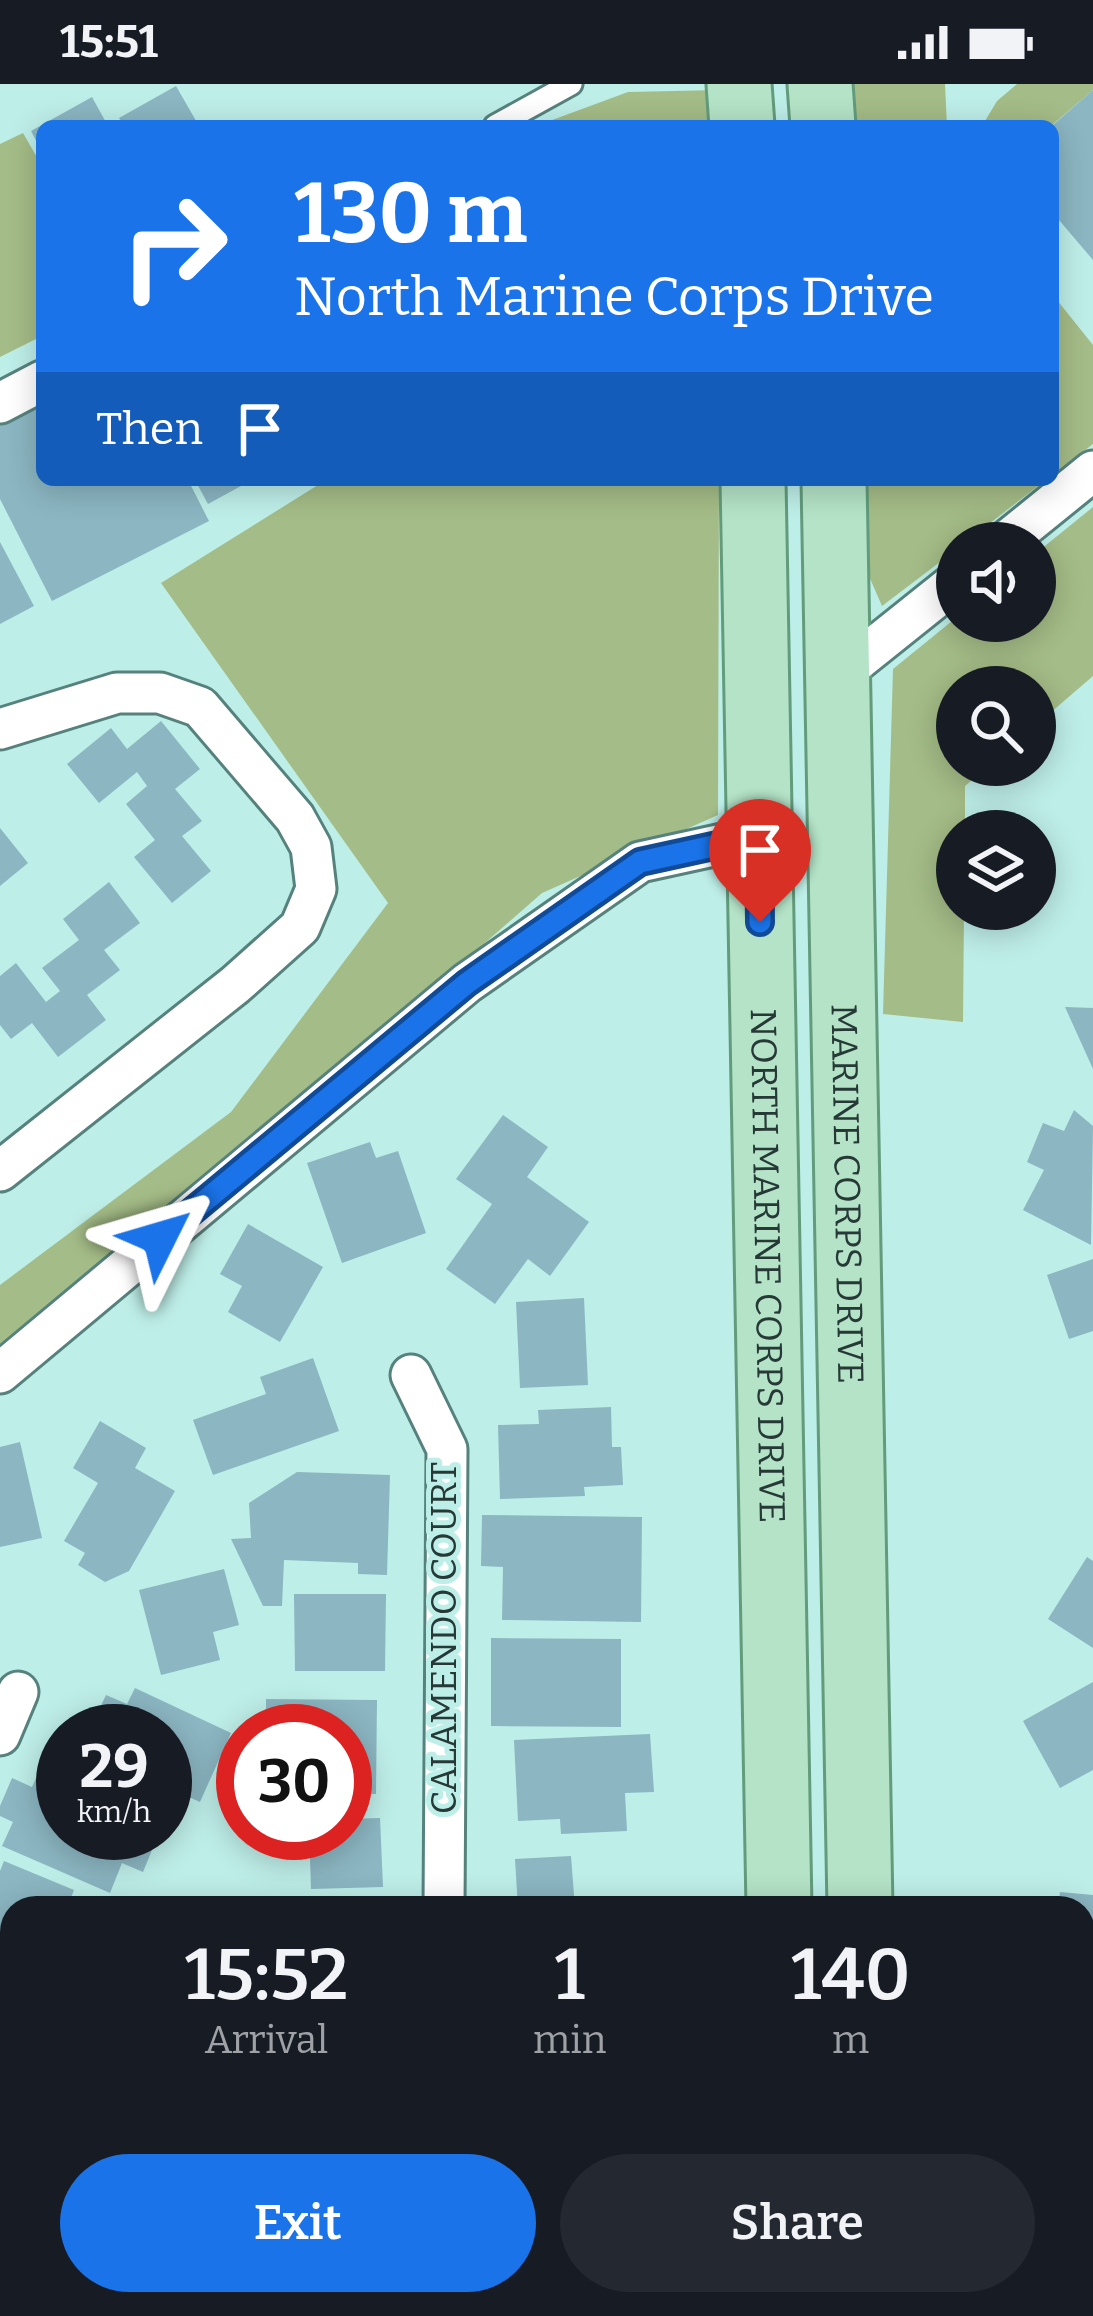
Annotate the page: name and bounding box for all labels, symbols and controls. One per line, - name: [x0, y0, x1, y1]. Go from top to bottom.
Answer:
- text: 15:51: [60, 15, 158, 69]
- text: 130 m: [294, 163, 527, 264]
- icon: right: [96, 168, 252, 324]
- text: North Marine Corps Drive: [294, 265, 934, 329]
- icon: arrive: [227, 396, 293, 462]
- text: Then: [96, 402, 203, 456]
- map controls: [936, 522, 1056, 930]
- button: sound: [936, 522, 1056, 642]
- button: search: [936, 666, 1056, 786]
- pin: [709, 799, 811, 922]
- button: layers: [936, 810, 1056, 930]
- icon: arrive: [727, 817, 793, 883]
- street label: MARINE CORPS DRIVE: [822, 1003, 872, 1384]
- street label: NORTH MARINE CORPS DRIVE: [741, 1008, 794, 1523]
- position arrow: [97, 1175, 223, 1301]
- street label: CALAMENDO COURT: [422, 1462, 466, 1814]
- speed limit sign: 30: [216, 1704, 372, 1860]
- text: 29: [79, 1731, 149, 1803]
- text: km/h: [77, 1794, 151, 1830]
- text: 15:52: [184, 1932, 348, 2018]
- text: 1: [554, 1932, 585, 2018]
- text: 140: [791, 1932, 911, 2018]
- text: Arrival: [205, 2017, 328, 2063]
- text: min: [533, 2017, 606, 2063]
- text: m: [832, 2017, 869, 2063]
- button: Exit: [60, 2154, 536, 2292]
- button: Share: [560, 2154, 1035, 2292]

